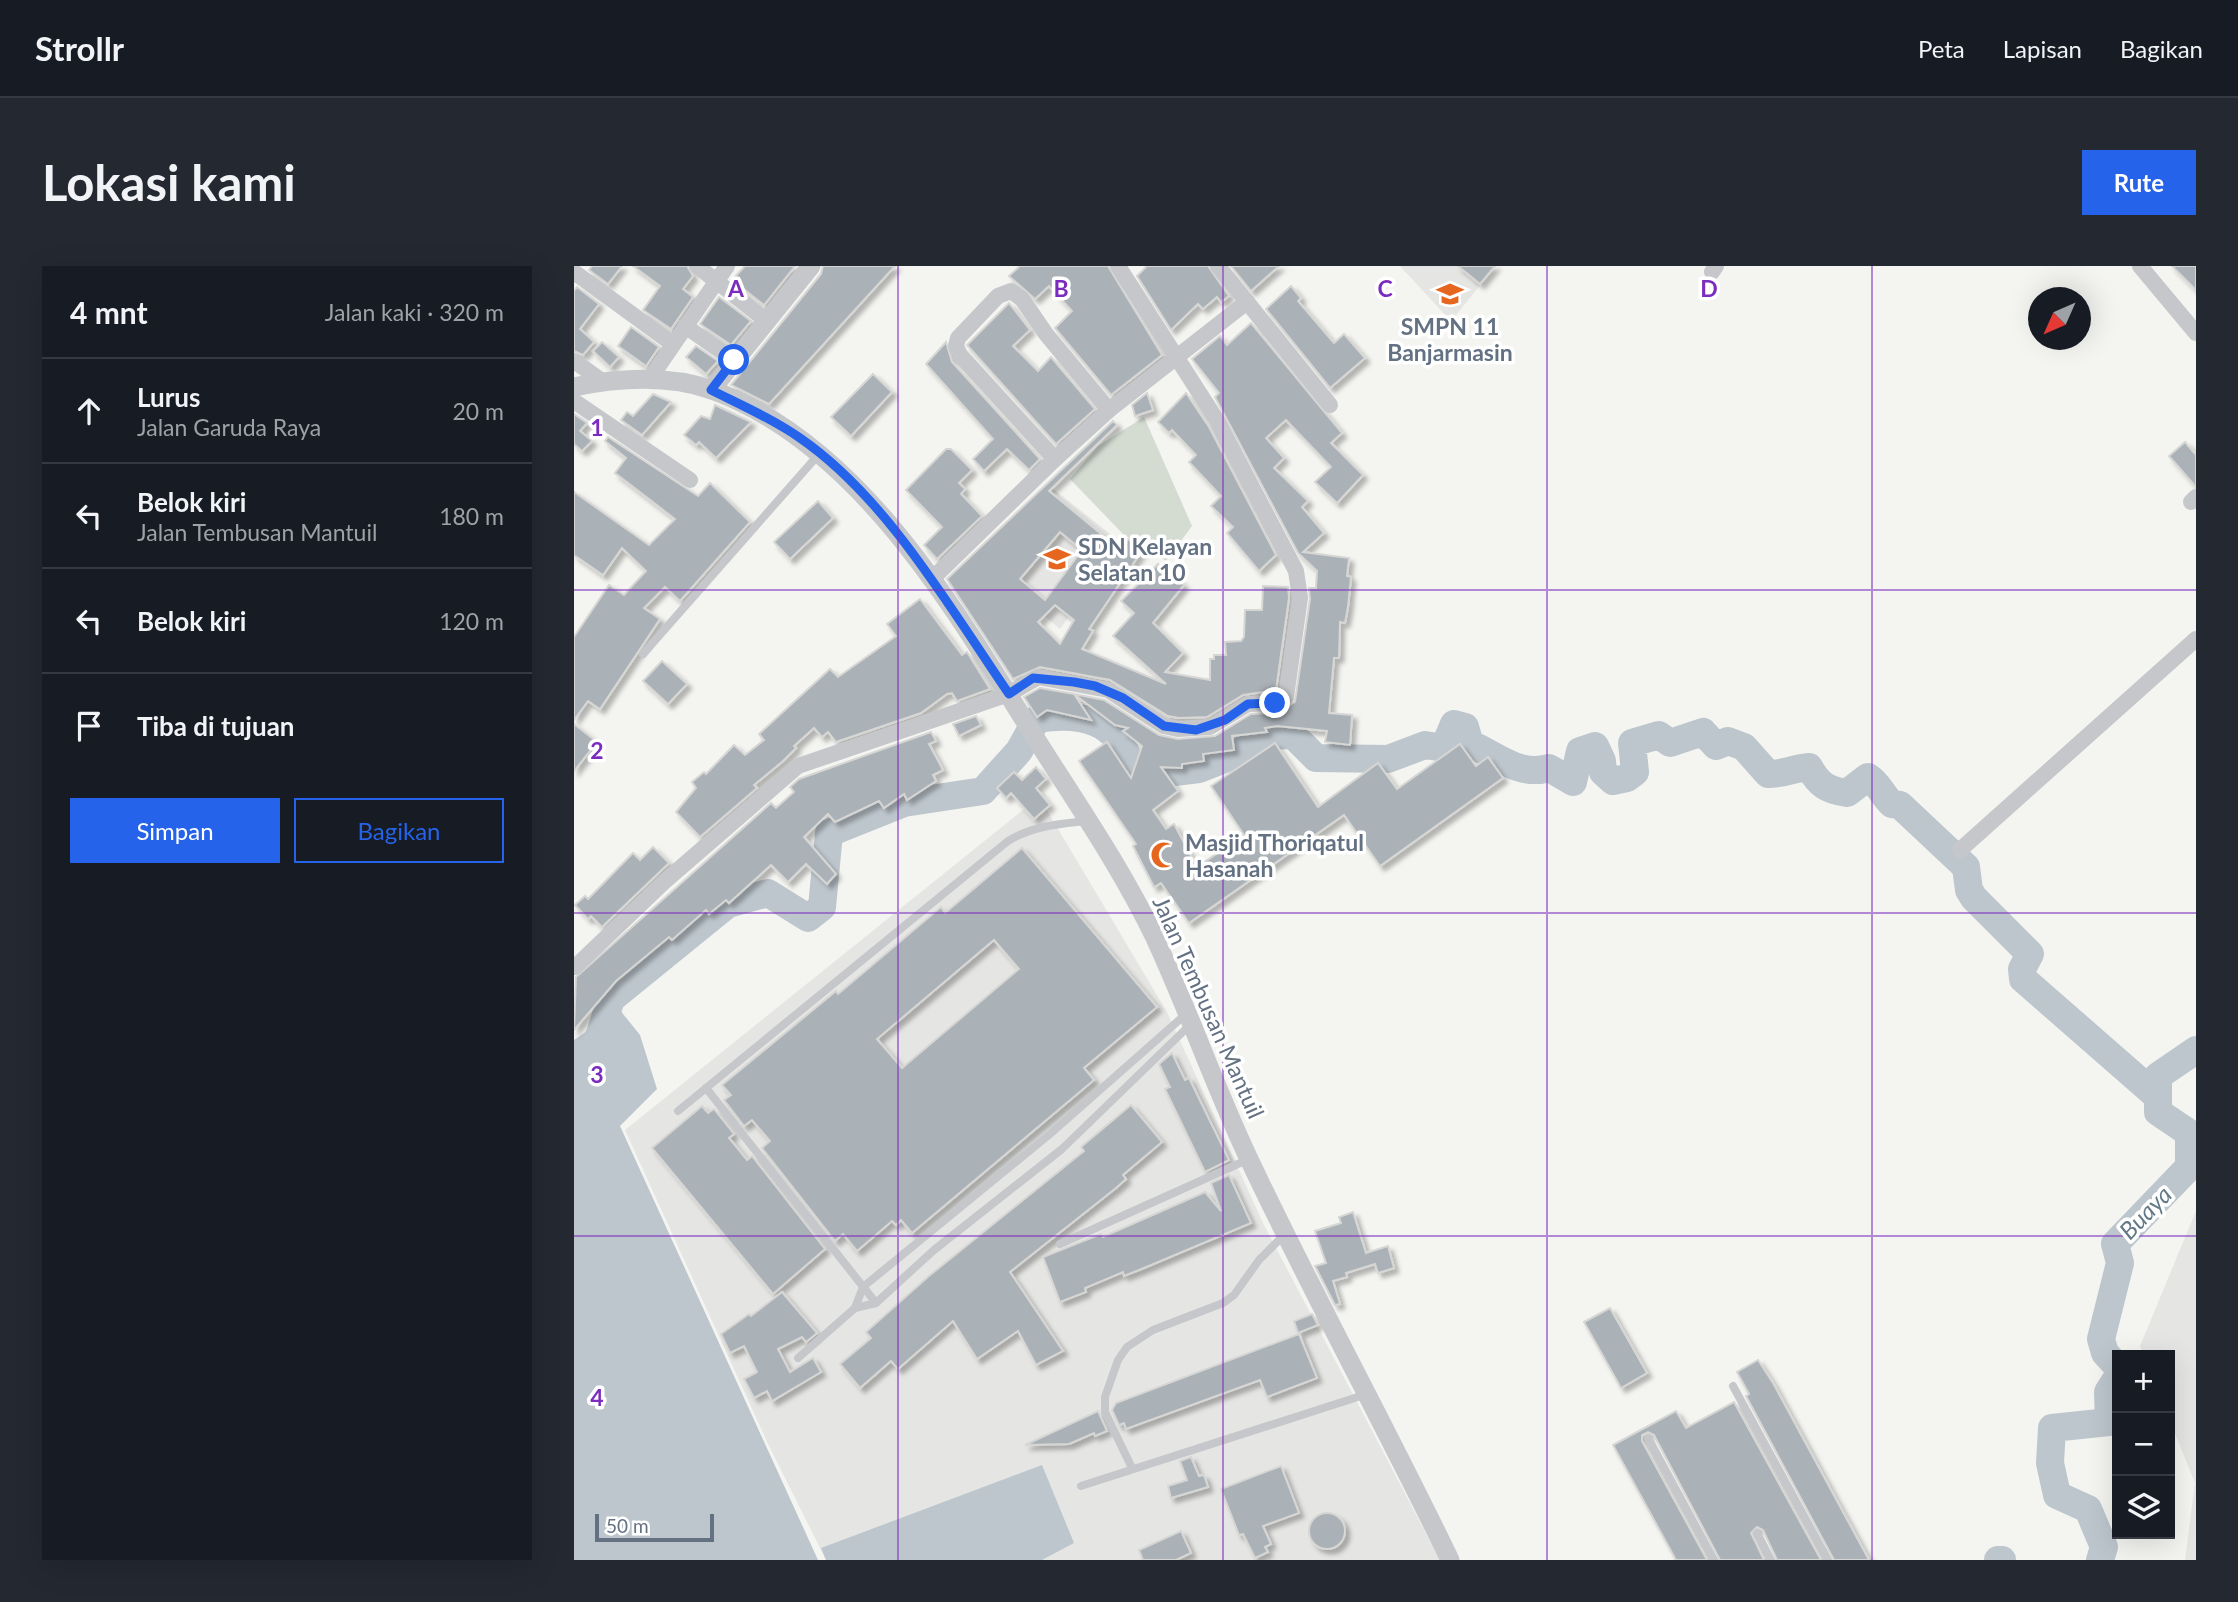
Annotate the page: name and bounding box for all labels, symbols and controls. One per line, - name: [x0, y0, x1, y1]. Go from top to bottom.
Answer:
- text: Strollr: [35, 28, 124, 68]
- text: Peta: [1918, 34, 1965, 63]
- text: Lapisan: [2003, 34, 2082, 63]
- text: Bagikan: [2120, 34, 2203, 63]
- button: Rute: [2082, 150, 2196, 215]
- text: Lokasi kami: [42, 153, 296, 211]
- text: A: [727, 274, 745, 302]
- text: B: [1053, 274, 1069, 302]
- text: C: [1377, 274, 1393, 302]
- text: D: [1700, 274, 1718, 302]
- school or university icon: SMPN 11 Banjarmasin: [1435, 279, 1465, 309]
- north arrow: [2028, 287, 2091, 350]
- text: 4 mnt: [70, 294, 148, 330]
- text: Jalan kaki · 320 m: [325, 298, 504, 326]
- place label: SMPN 11 Banjarmasin: [1387, 312, 1513, 366]
- route start: [718, 344, 749, 375]
- text: Lurus: [137, 381, 200, 413]
- icon: ahead: [70, 392, 108, 430]
- text: 20 m: [453, 397, 504, 425]
- text: Jalan Garuda Raya: [137, 413, 321, 441]
- text: 1: [590, 413, 604, 441]
- text: Belok kiri: [137, 486, 246, 518]
- icon: left: [70, 497, 108, 535]
- text: 180 m: [439, 502, 504, 530]
- text: Jalan Tembusan Mantuil: [137, 518, 377, 546]
- place label: SDN Kelayan Selatan 10: [1078, 532, 1212, 586]
- school or university icon: SDN Kelayan Selatan 10: [1042, 544, 1072, 574]
- icon: left: [70, 602, 108, 640]
- text: Belok kiri: [137, 605, 246, 637]
- text: 120 m: [439, 607, 504, 635]
- route end: [1259, 687, 1290, 718]
- icon: arrive: [70, 707, 108, 745]
- text: Tiba di tujuan: [137, 710, 295, 742]
- text: 2: [590, 736, 604, 764]
- button: Simpan: [70, 798, 280, 863]
- button: Bagikan: [294, 798, 504, 863]
- place label: Masjid Thoriqatul Hasanah: [1185, 828, 1364, 882]
- mosque icon: Masjid Thoriqatul Hasanah: [1149, 840, 1179, 870]
- street label: Jalan Tembusan Mantuil: [1147, 892, 1271, 1122]
- text: 3: [590, 1060, 604, 1088]
- water label: Buaya: [2113, 1179, 2177, 1245]
- map controls: [2112, 1350, 2175, 1539]
- button: +: [2112, 1350, 2175, 1413]
- text: 4: [590, 1383, 604, 1411]
- button: −: [2112, 1413, 2175, 1476]
- button: layers: [2112, 1476, 2175, 1539]
- scale bar: [595, 1511, 714, 1543]
- text: 50 m: [606, 1514, 649, 1537]

